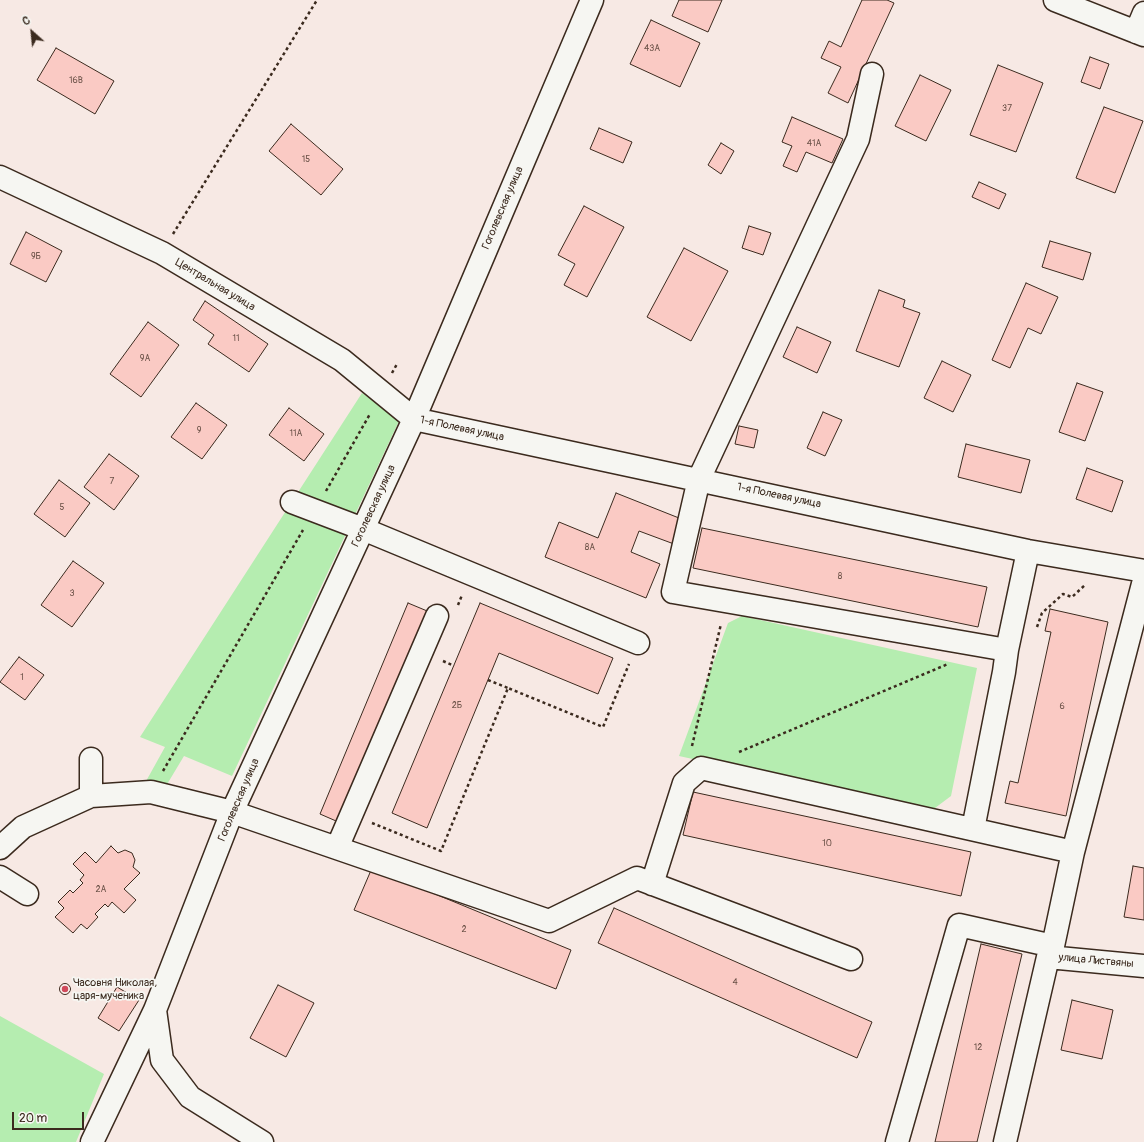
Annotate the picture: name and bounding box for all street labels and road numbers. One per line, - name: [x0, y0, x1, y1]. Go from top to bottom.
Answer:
- street label: Гоголевская улица: [480, 165, 526, 251]
- street label: Центральная улица: [173, 256, 257, 314]
- street label: 1-я Полевая улица: [419, 414, 505, 444]
- street label: Гоголевская улица: [349, 463, 399, 549]
- street label: 1-я Полевая улица: [736, 481, 822, 511]
- street label: Гоголевская улица: [216, 757, 262, 843]
- street label: улица Листвяны: [1058, 951, 1134, 971]

